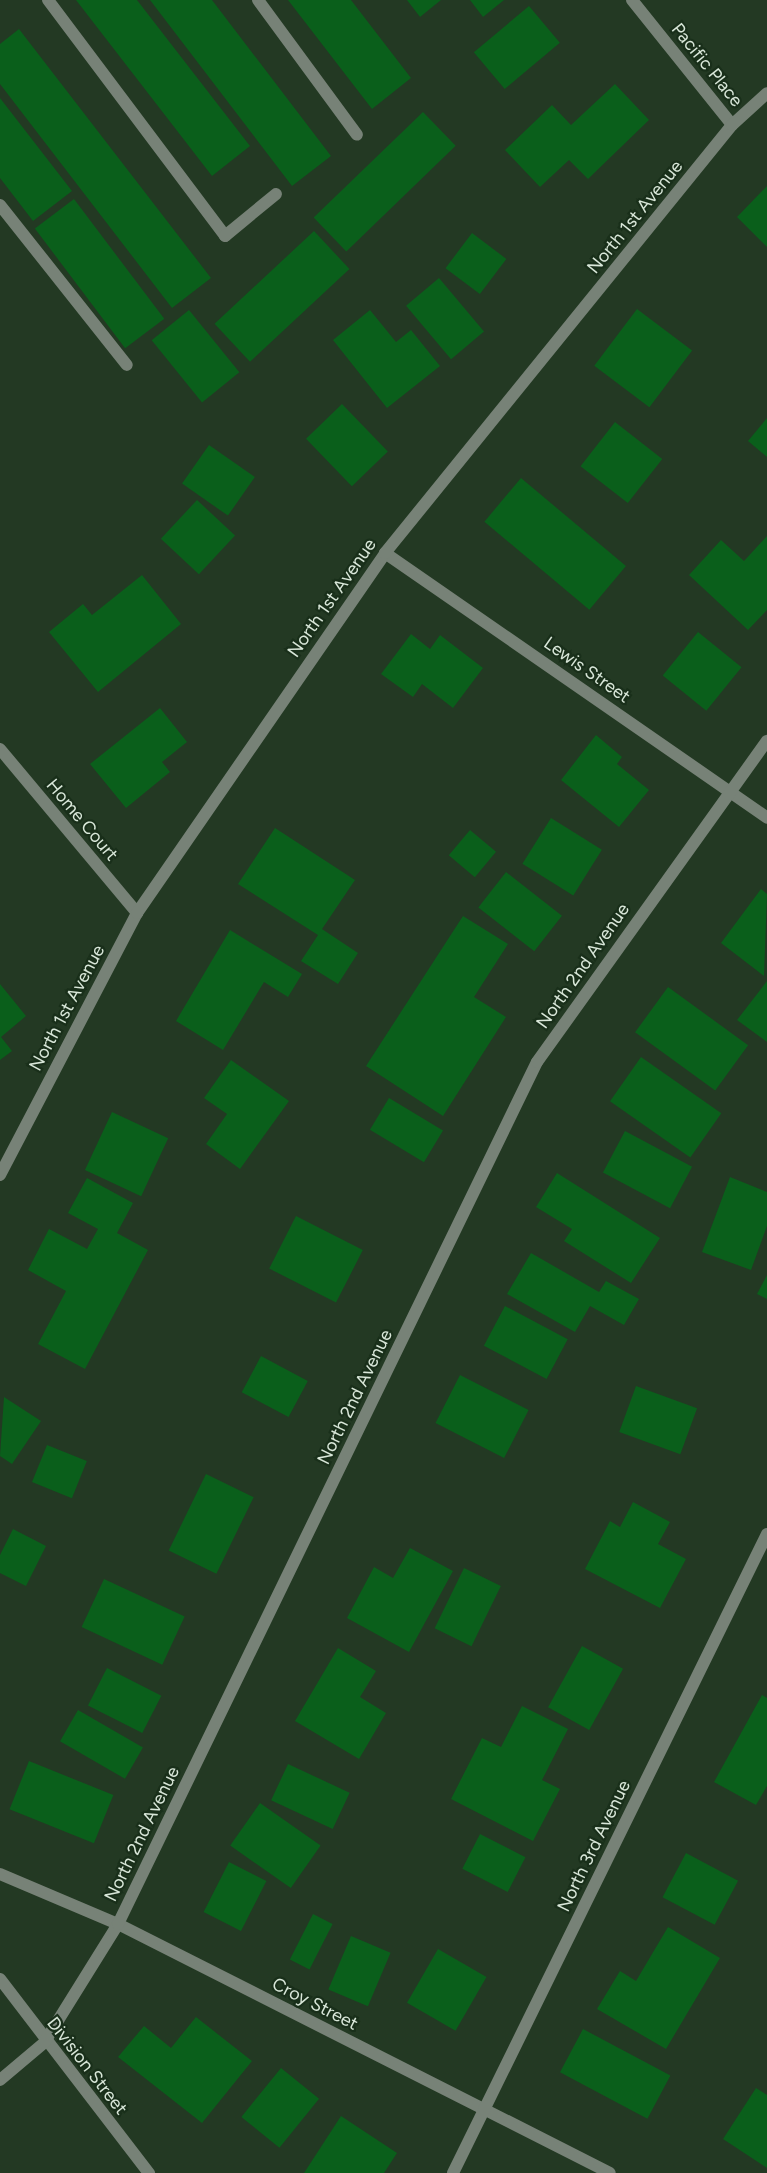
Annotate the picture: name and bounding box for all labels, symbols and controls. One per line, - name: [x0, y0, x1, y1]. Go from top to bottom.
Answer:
- street label: Pacific Place: [667, 19, 747, 111]
- street label: North 1st Avenue: [583, 156, 687, 278]
- street label: North 1st Avenue: [283, 535, 381, 661]
- street label: Lewis Street: [540, 632, 634, 708]
- street label: Home Court: [42, 775, 122, 865]
- street label: North 2nd Avenue: [532, 899, 634, 1033]
- street label: North 1st Avenue: [25, 941, 109, 1075]
- street label: North 2nd Avenue: [313, 1326, 397, 1468]
- street label: North 2nd Avenue: [100, 1763, 184, 1905]
- street label: North 3rd Avenue: [553, 1777, 635, 1915]
- street label: Croy Street: [268, 1973, 362, 2035]
- street label: Division Street: [42, 2013, 132, 2119]

